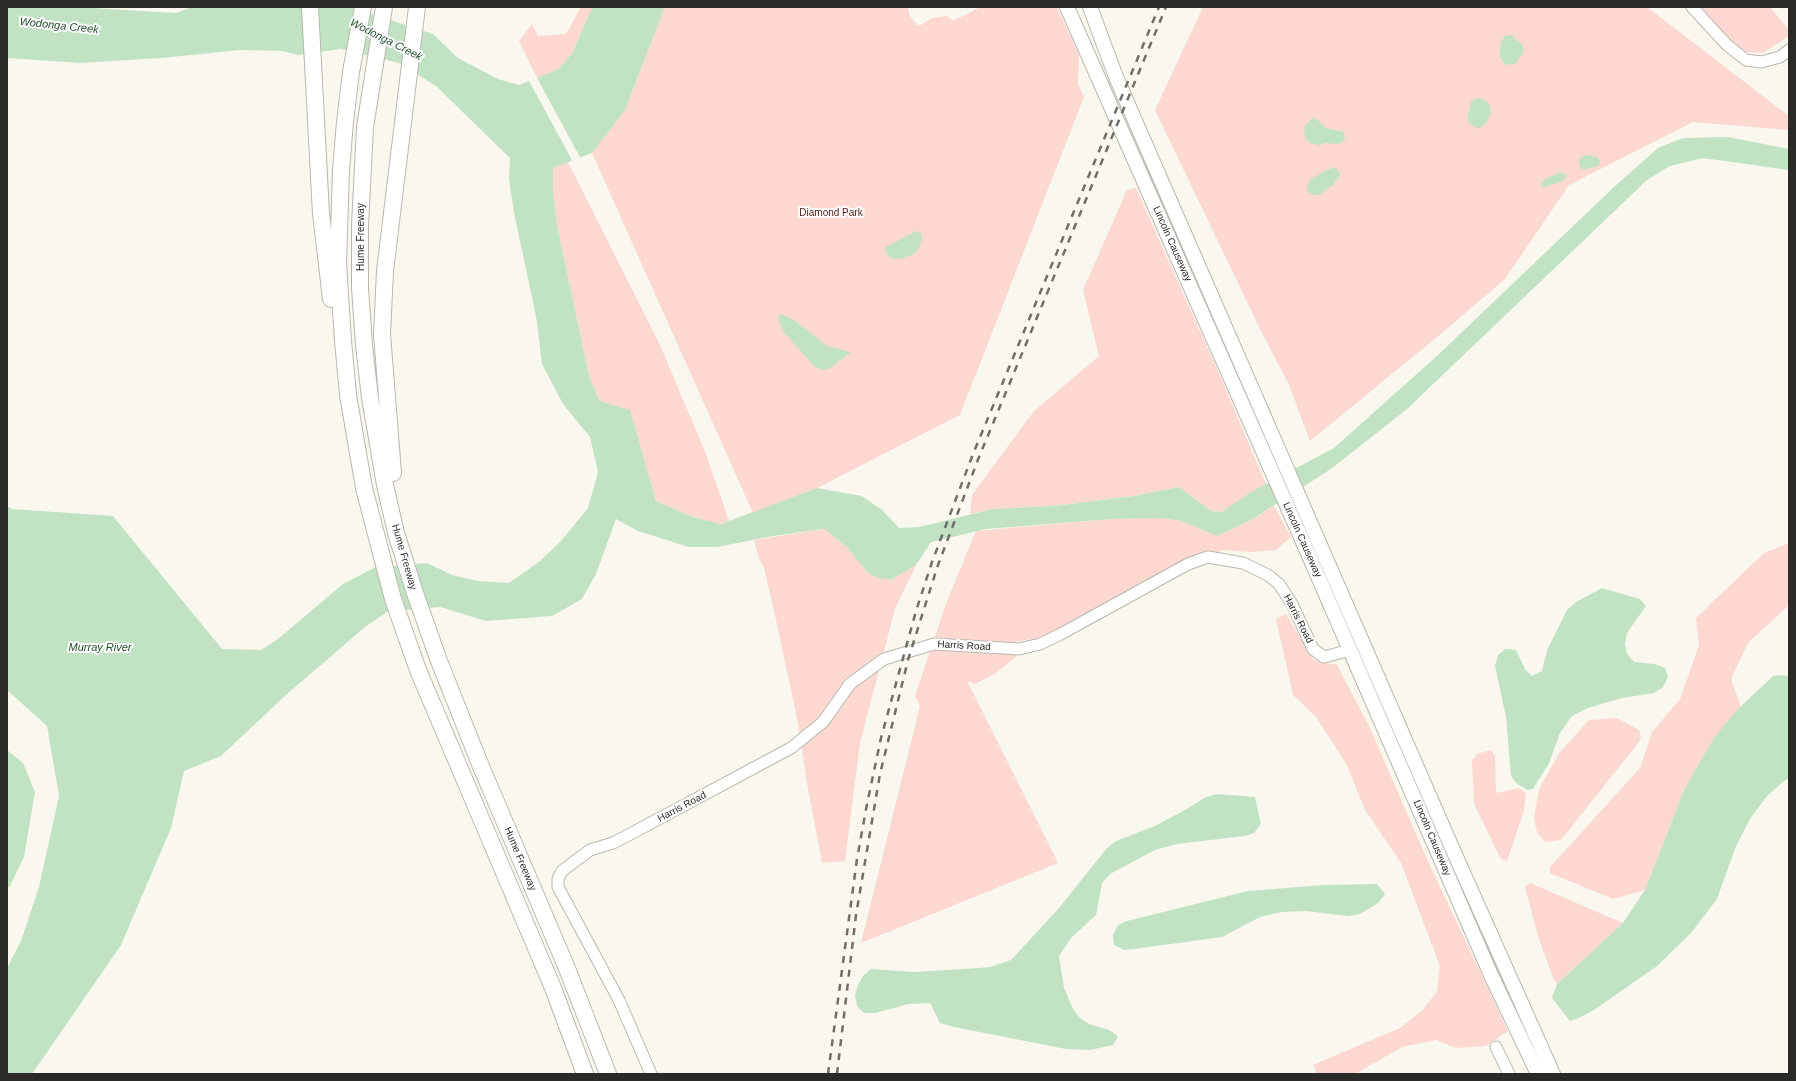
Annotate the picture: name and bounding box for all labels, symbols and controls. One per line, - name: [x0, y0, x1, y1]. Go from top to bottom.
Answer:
- water label: Wodonga Creek: [19, 15, 99, 37]
- water label: Wodonga Creek: [348, 16, 424, 64]
- street label: Hume Freeway: [355, 203, 367, 271]
- street label: Lincoln Causeway: [1150, 204, 1194, 284]
- park label: Diamond Park: [799, 207, 863, 219]
- street label: Lincoln Causeway: [1280, 500, 1324, 580]
- street label: Hume Freeway: [389, 523, 419, 591]
- street label: Harris Road: [1281, 593, 1315, 645]
- street label: Harris Road: [937, 639, 991, 653]
- water label: Murray River: [69, 641, 131, 655]
- street label: Harris Road: [656, 789, 708, 825]
- street label: Lincoln Causeway: [1411, 798, 1453, 878]
- street label: Hume Freeway: [501, 825, 539, 893]

